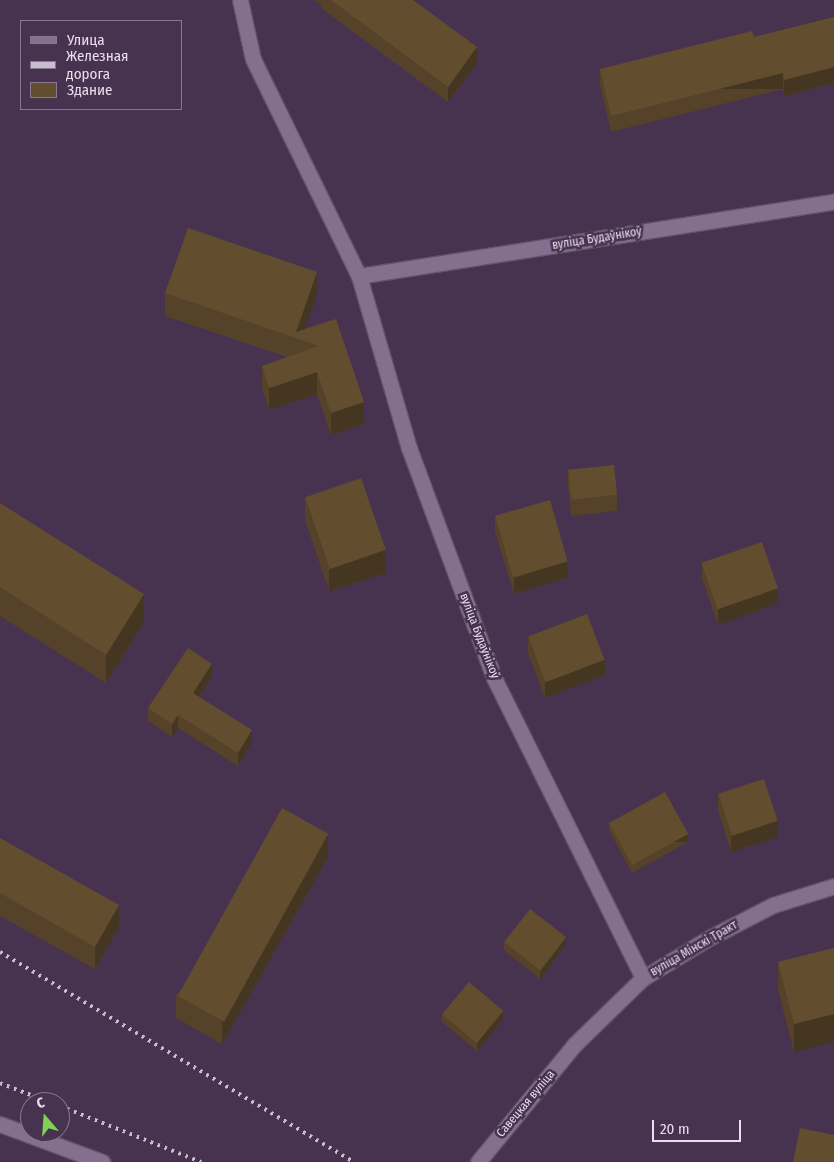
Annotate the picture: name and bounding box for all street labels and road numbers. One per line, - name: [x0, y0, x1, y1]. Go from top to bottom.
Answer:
- street label: вуліца Будаўнікоў: [551, 225, 643, 253]
- street label: вуліца Будаўнікоў: [456, 591, 502, 681]
- street label: вуліца Мінскі Тракт: [648, 918, 740, 980]
- street label: Савецкая вуліца: [494, 1068, 558, 1140]

